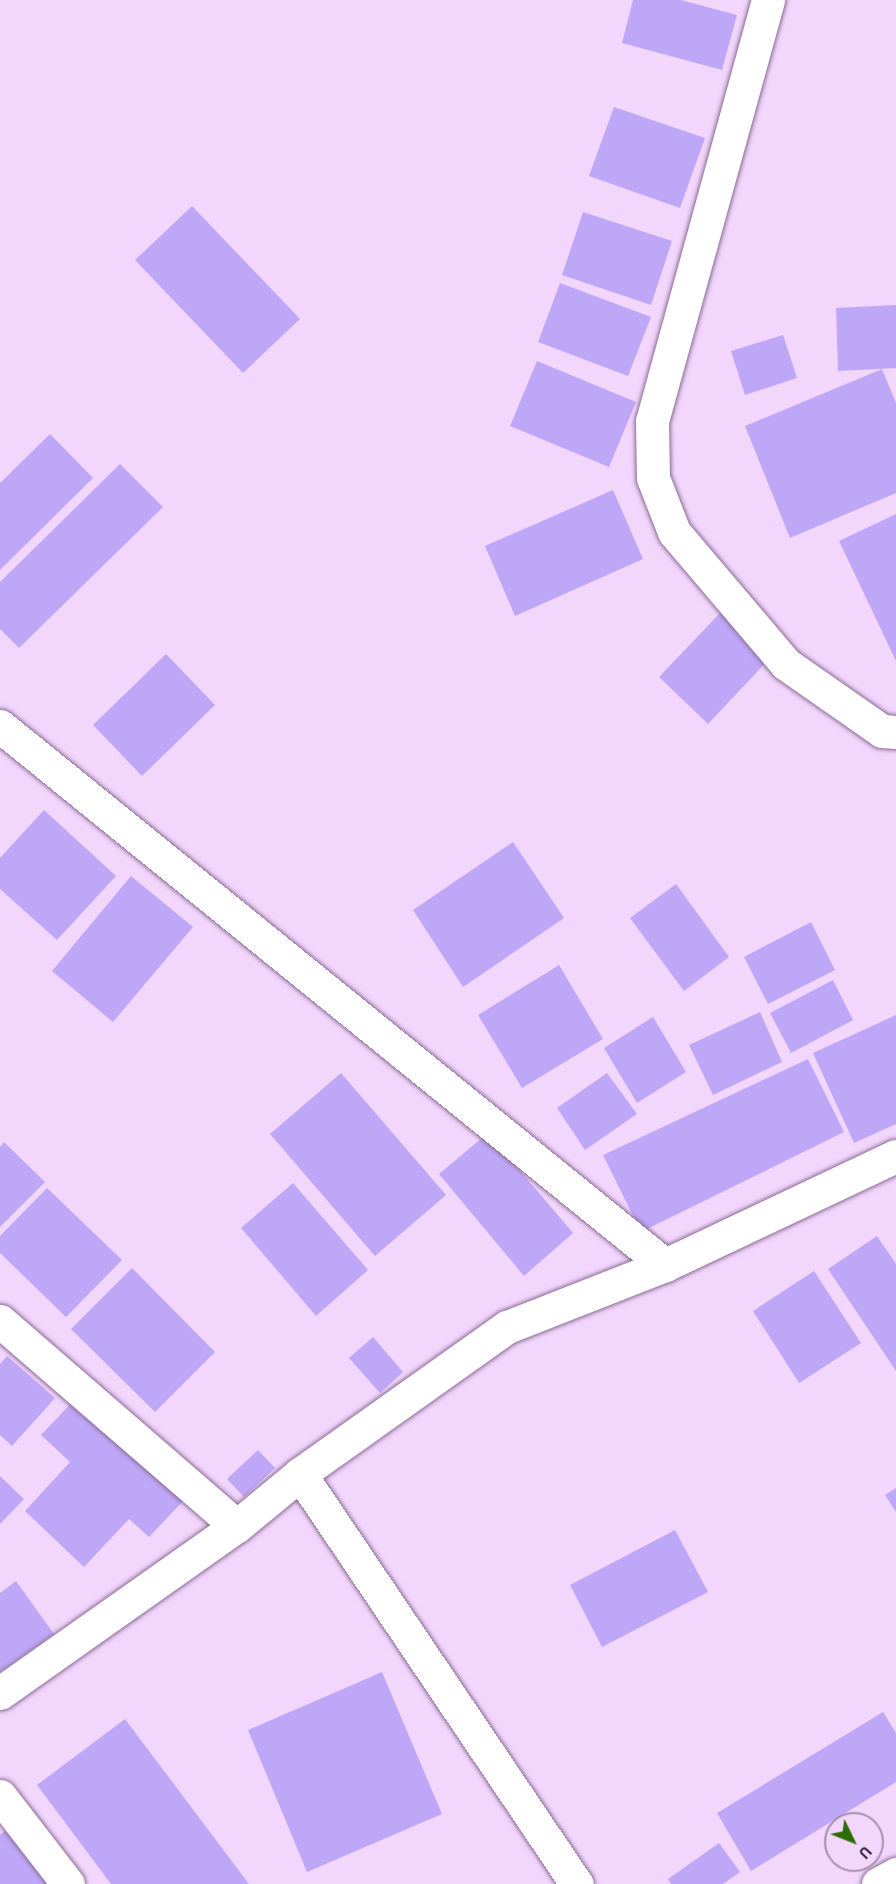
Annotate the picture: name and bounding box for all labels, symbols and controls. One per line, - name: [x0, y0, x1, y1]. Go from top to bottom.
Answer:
- north arrow: [824, 1812, 884, 1872]
- text: U: [855, 1842, 876, 1863]

